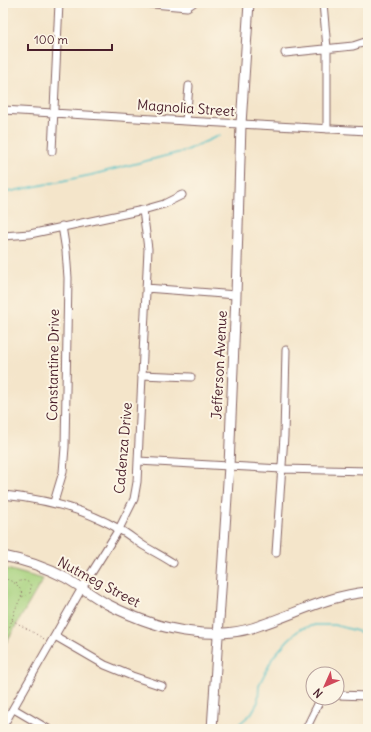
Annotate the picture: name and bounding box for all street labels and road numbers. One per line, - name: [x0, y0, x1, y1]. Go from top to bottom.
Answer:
- street label: Magnolia Street: [137, 96, 236, 120]
- street label: Constantine Drive: [43, 309, 63, 421]
- street label: Jefferson Avenue: [207, 310, 231, 420]
- street label: Cadenza Drive: [110, 401, 136, 495]
- street label: Nutmeg Street: [55, 553, 144, 611]

